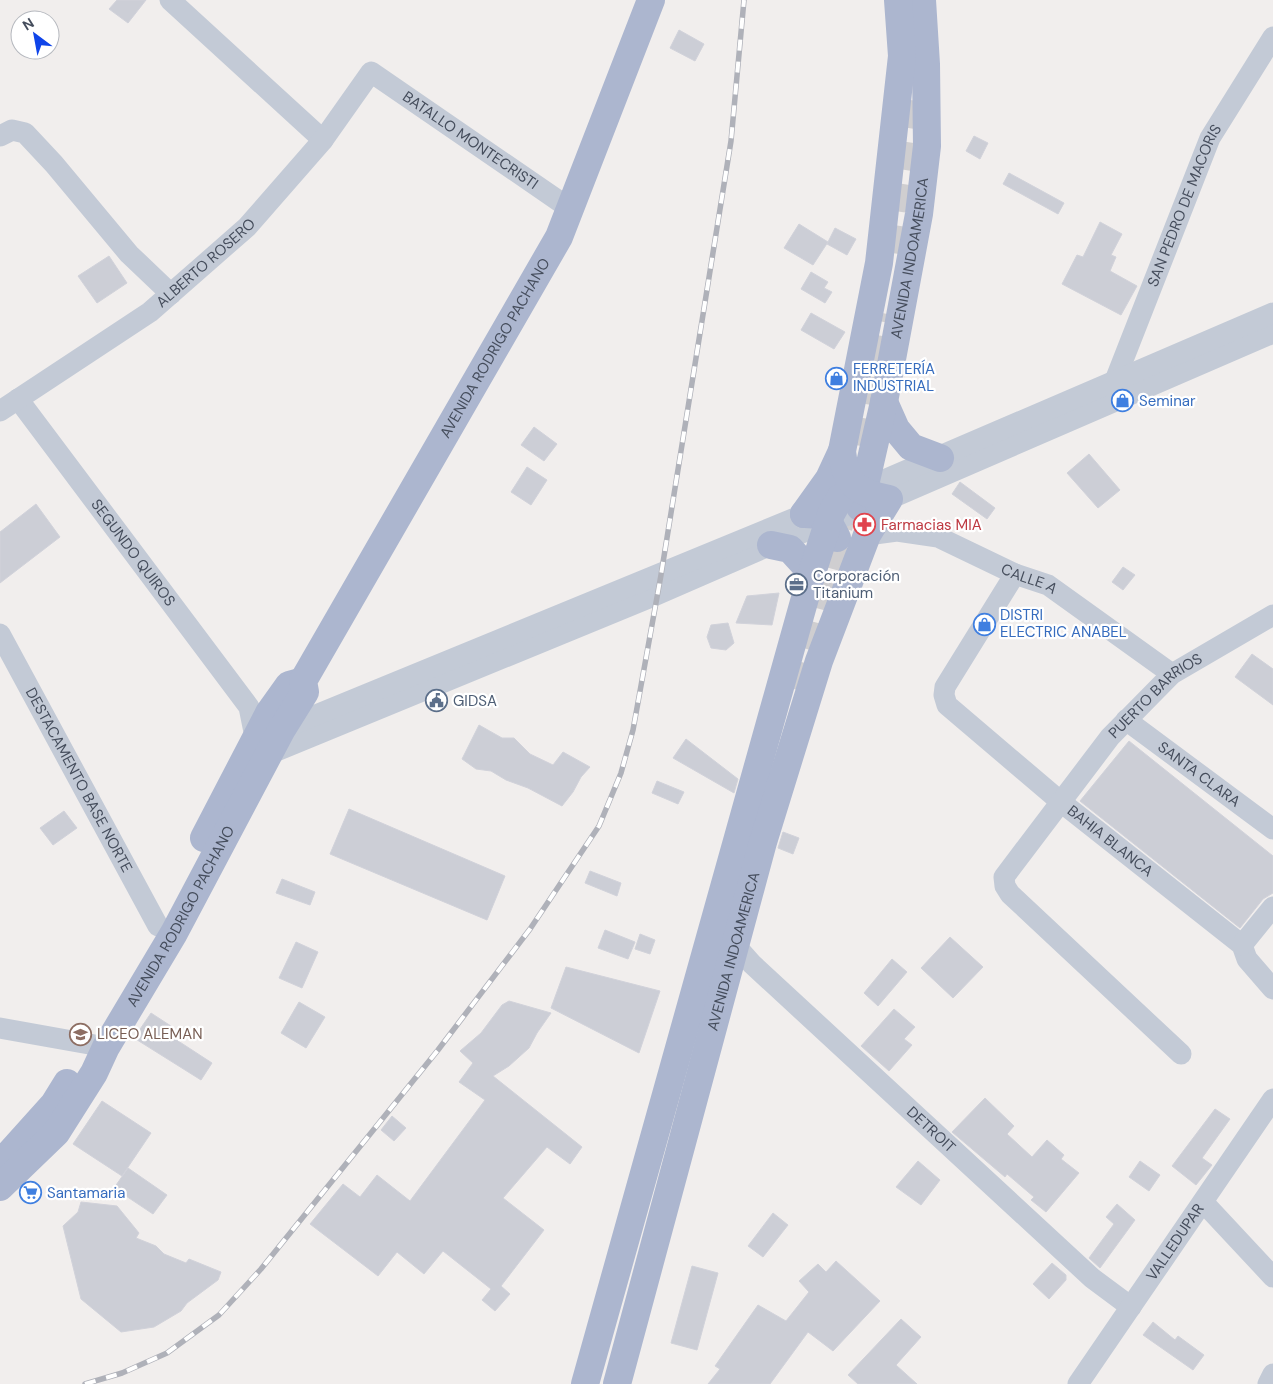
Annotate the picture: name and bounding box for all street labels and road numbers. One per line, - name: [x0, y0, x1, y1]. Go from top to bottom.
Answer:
- street label: BATALLO MONTECRISTI: [399, 87, 542, 194]
- street label: SAN PEDRO DE MACORIS: [1143, 120, 1226, 290]
- street label: AVENIDA INDOAMERICA: [886, 176, 933, 340]
- street label: ALBERTO ROSERO: [152, 214, 260, 312]
- street label: AVENIDA RODRIGO PACHANO: [435, 255, 555, 442]
- street label: SEGUNDO QUIROS: [87, 495, 180, 610]
- street label: CALLE A: [998, 559, 1062, 599]
- street label: PUERTO BARRIOS: [1104, 648, 1206, 743]
- street label: DESTACAMENTO BASE NORTE: [21, 684, 137, 876]
- street label: SANTA CLARA: [1154, 737, 1244, 811]
- street label: BAHIA BLANCA: [1063, 801, 1158, 881]
- street label: AVENIDA RODRIGO PACHANO: [122, 822, 239, 1011]
- street label: AVENIDA INDOAMERICA: [703, 870, 764, 1033]
- street label: DETROIT: [902, 1102, 960, 1157]
- street label: VALLEDUPAR: [1142, 1199, 1209, 1285]

